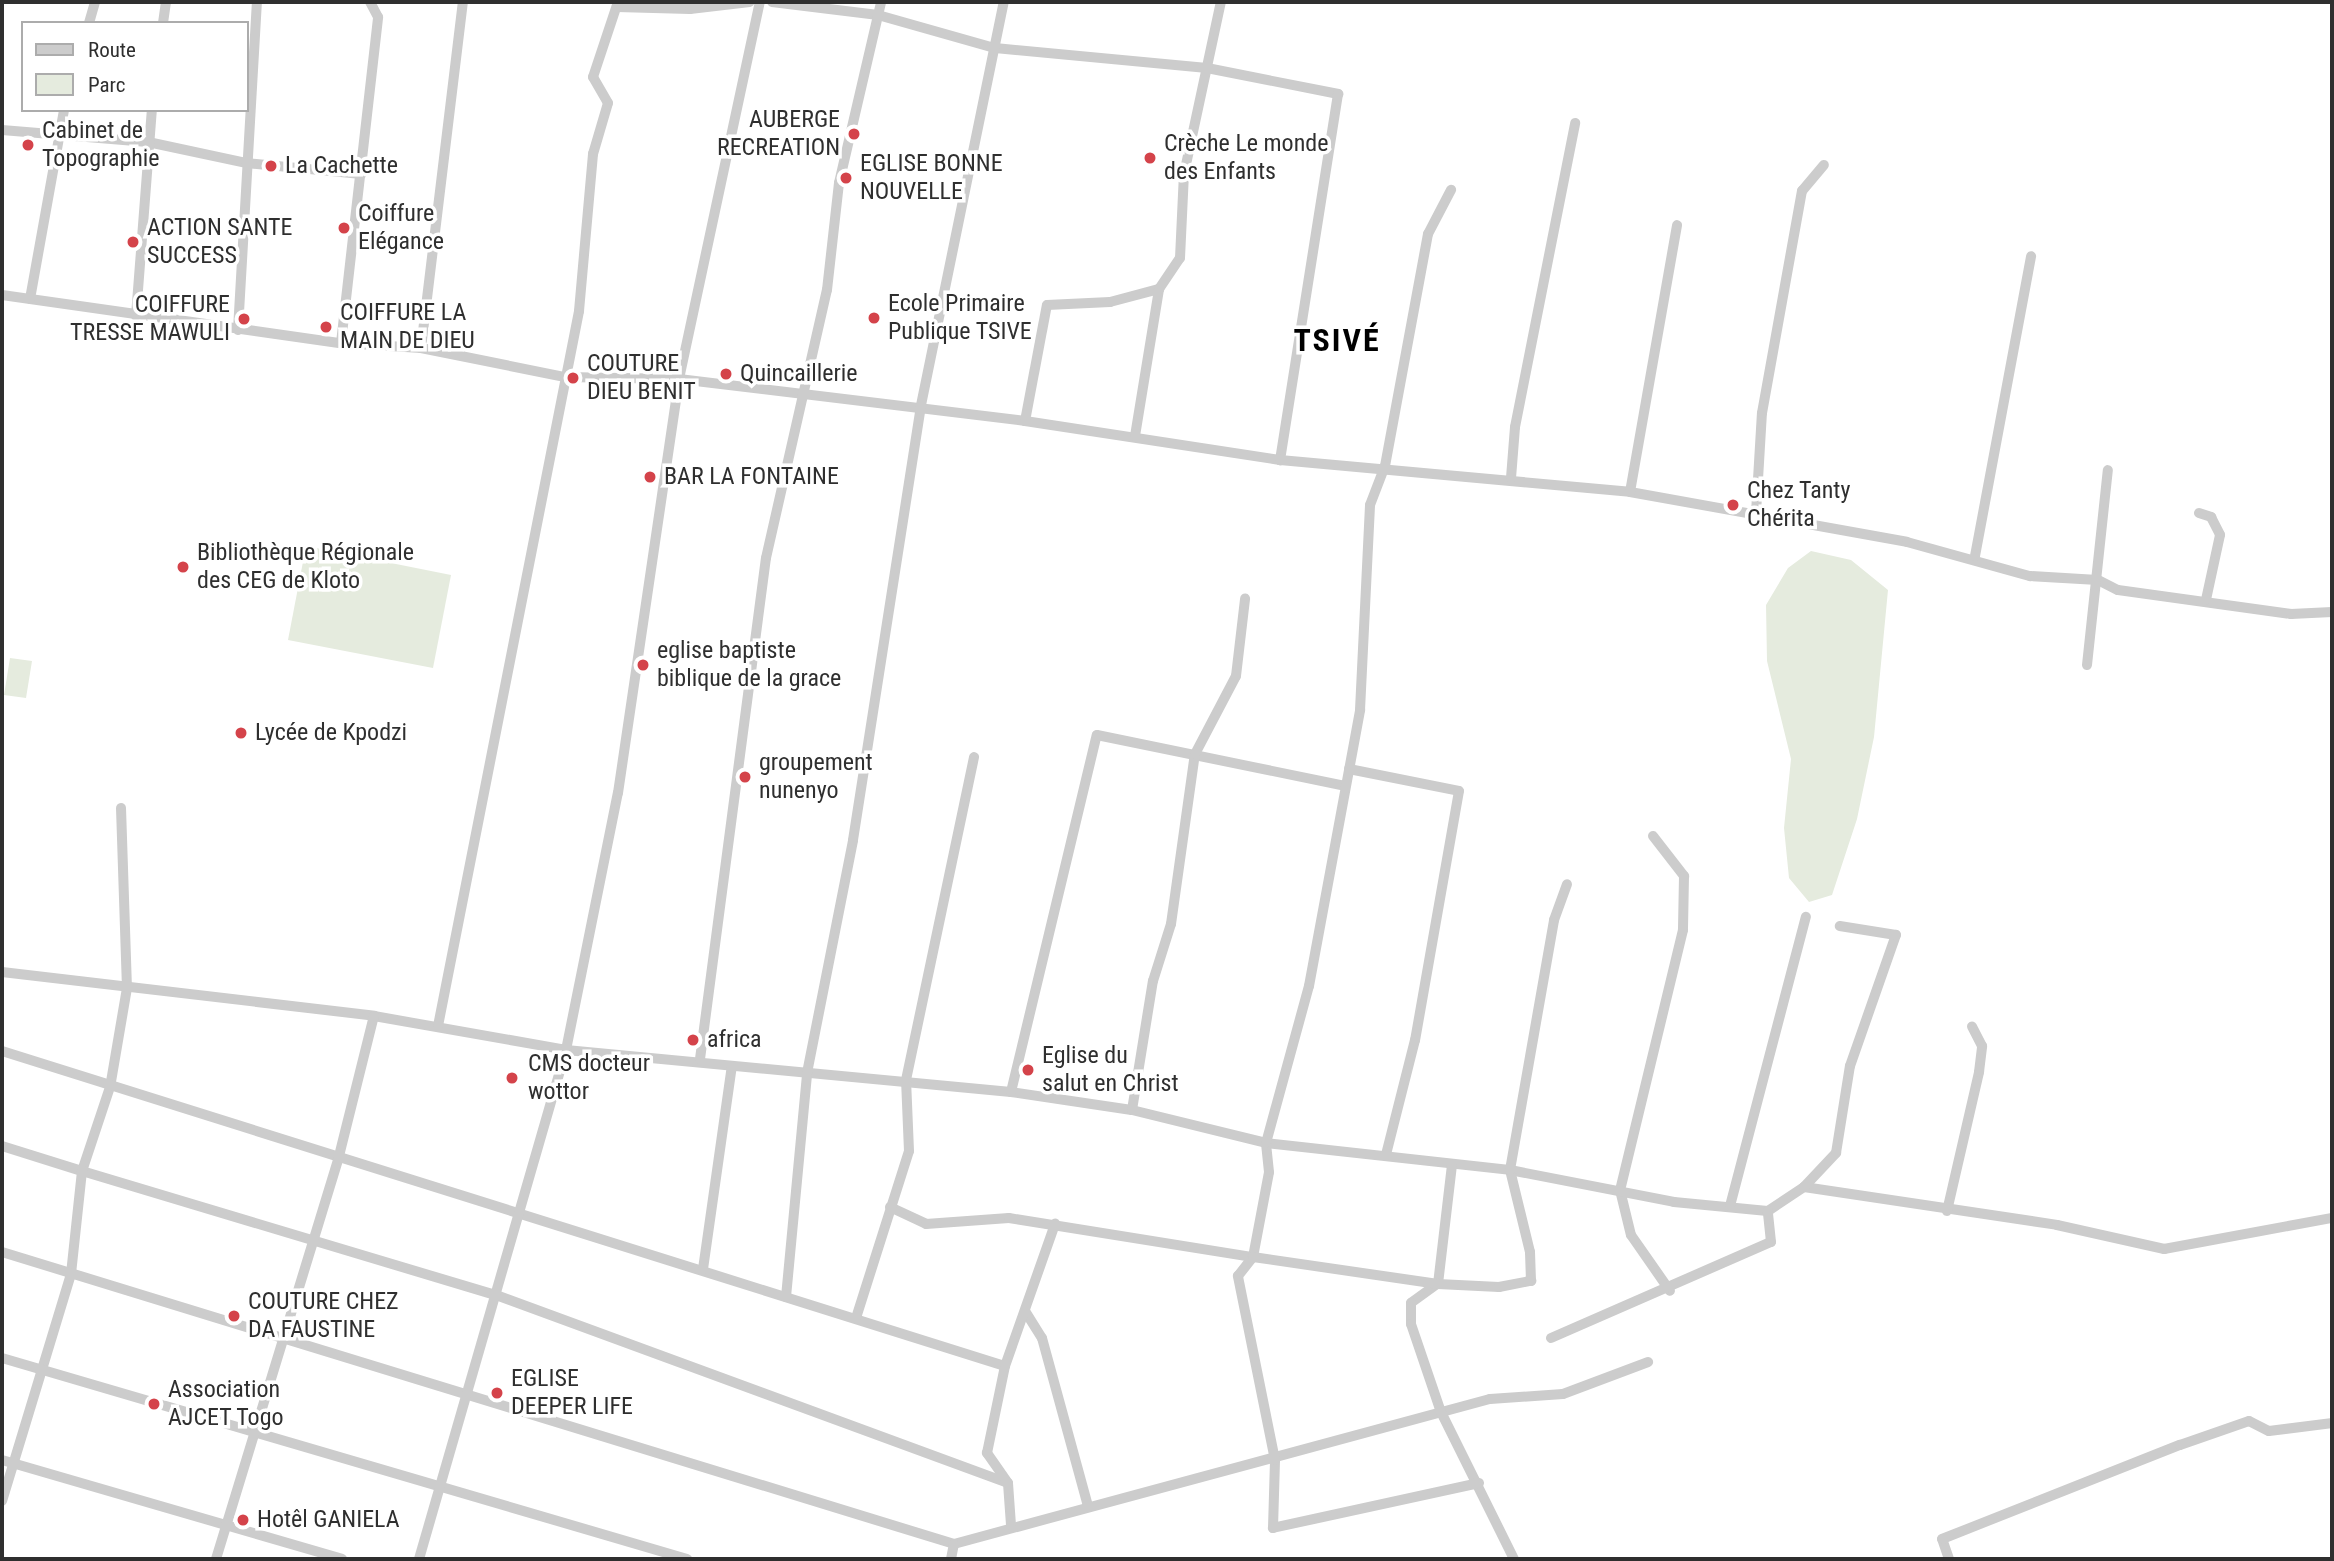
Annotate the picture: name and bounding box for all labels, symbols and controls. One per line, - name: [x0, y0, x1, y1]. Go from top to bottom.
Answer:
- legend: [21, 21, 248, 112]
- text: Route: [88, 38, 136, 62]
- text: Parc: [88, 73, 126, 97]
- place label: AUBERGE RECREATION: [717, 106, 840, 162]
- place label: Cabinet de Topographie: [42, 117, 160, 173]
- marker: AUBERGE RECREATION: [846, 126, 862, 142]
- place label: Crèche Le monde des Enfants: [1164, 130, 1328, 186]
- marker: Cabinet de Topographie: [20, 137, 36, 153]
- place label: EGLISE BONNE NOUVELLE: [860, 150, 1003, 206]
- marker: Crèche Le monde des Enfants: [1142, 150, 1158, 166]
- place label: La Cachette: [285, 152, 398, 180]
- marker: La Cachette: [263, 158, 279, 174]
- marker: EGLISE BONNE NOUVELLE: [838, 170, 854, 186]
- place label: Coiffure Elégance: [358, 200, 444, 256]
- place label: ACTION SANTE SUCCESS: [147, 214, 293, 270]
- marker: Coiffure Elégance: [336, 220, 352, 236]
- marker: ACTION SANTE SUCCESS: [125, 234, 141, 250]
- place label: Ecole Primaire Publique TSIVE: [888, 290, 1032, 346]
- place label: COIFFURE TRESSE MAWULI: [70, 291, 230, 347]
- place label: COIFFURE LA MAIN DE DIEU: [340, 299, 475, 355]
- marker: Ecole Primaire Publique TSIVE: [866, 310, 882, 326]
- marker: COIFFURE TRESSE MAWULI: [236, 311, 252, 327]
- marker: COIFFURE LA MAIN DE DIEU: [318, 319, 334, 335]
- district label: TSIVÉ: [1294, 321, 1380, 359]
- place label: COUTURE DIEU BENIT: [587, 350, 696, 406]
- place label: Quincaillerie: [740, 360, 858, 388]
- marker: Quincaillerie: [718, 366, 734, 382]
- marker: COUTURE DIEU BENIT: [565, 370, 581, 386]
- place label: BAR LA FONTAINE: [664, 463, 839, 491]
- marker: BAR LA FONTAINE: [642, 469, 658, 485]
- place label: Chez Tanty Chérita: [1747, 477, 1851, 533]
- marker: Chez Tanty Chérita: [1725, 497, 1741, 513]
- place label: Bibliothèque Régionale des CEG de Kloto: [197, 539, 414, 595]
- marker: Bibliothèque Régionale des CEG de Kloto: [175, 559, 191, 575]
- place label: eglise baptiste biblique de la grace: [657, 637, 841, 693]
- marker: eglise baptiste biblique de la grace: [635, 657, 651, 673]
- place label: Lycée de Kpodzi: [255, 719, 407, 747]
- marker: Lycée de Kpodzi: [233, 725, 249, 741]
- place label: groupement nunenyo: [759, 749, 873, 805]
- marker: groupement nunenyo: [737, 769, 753, 785]
- place label: africa: [707, 1026, 761, 1054]
- marker: africa: [685, 1032, 701, 1048]
- place label: Eglise du salut en Christ: [1042, 1042, 1179, 1098]
- place label: CMS docteur wottor: [528, 1050, 650, 1106]
- marker: Eglise du salut en Christ: [1020, 1062, 1036, 1078]
- marker: CMS docteur wottor: [502, 1068, 522, 1088]
- place label: COUTURE CHEZ DA FAUSTINE: [248, 1288, 399, 1344]
- marker: COUTURE CHEZ DA FAUSTINE: [226, 1308, 242, 1324]
- place label: EGLISE DEEPER LIFE: [511, 1365, 633, 1421]
- place label: Association AJCET Togo: [168, 1376, 284, 1432]
- marker: EGLISE DEEPER LIFE: [489, 1385, 505, 1401]
- marker: Association AJCET Togo: [146, 1396, 162, 1412]
- place label: Hotêl GANIELA: [257, 1506, 400, 1534]
- marker: Hotêl GANIELA: [235, 1512, 251, 1528]

